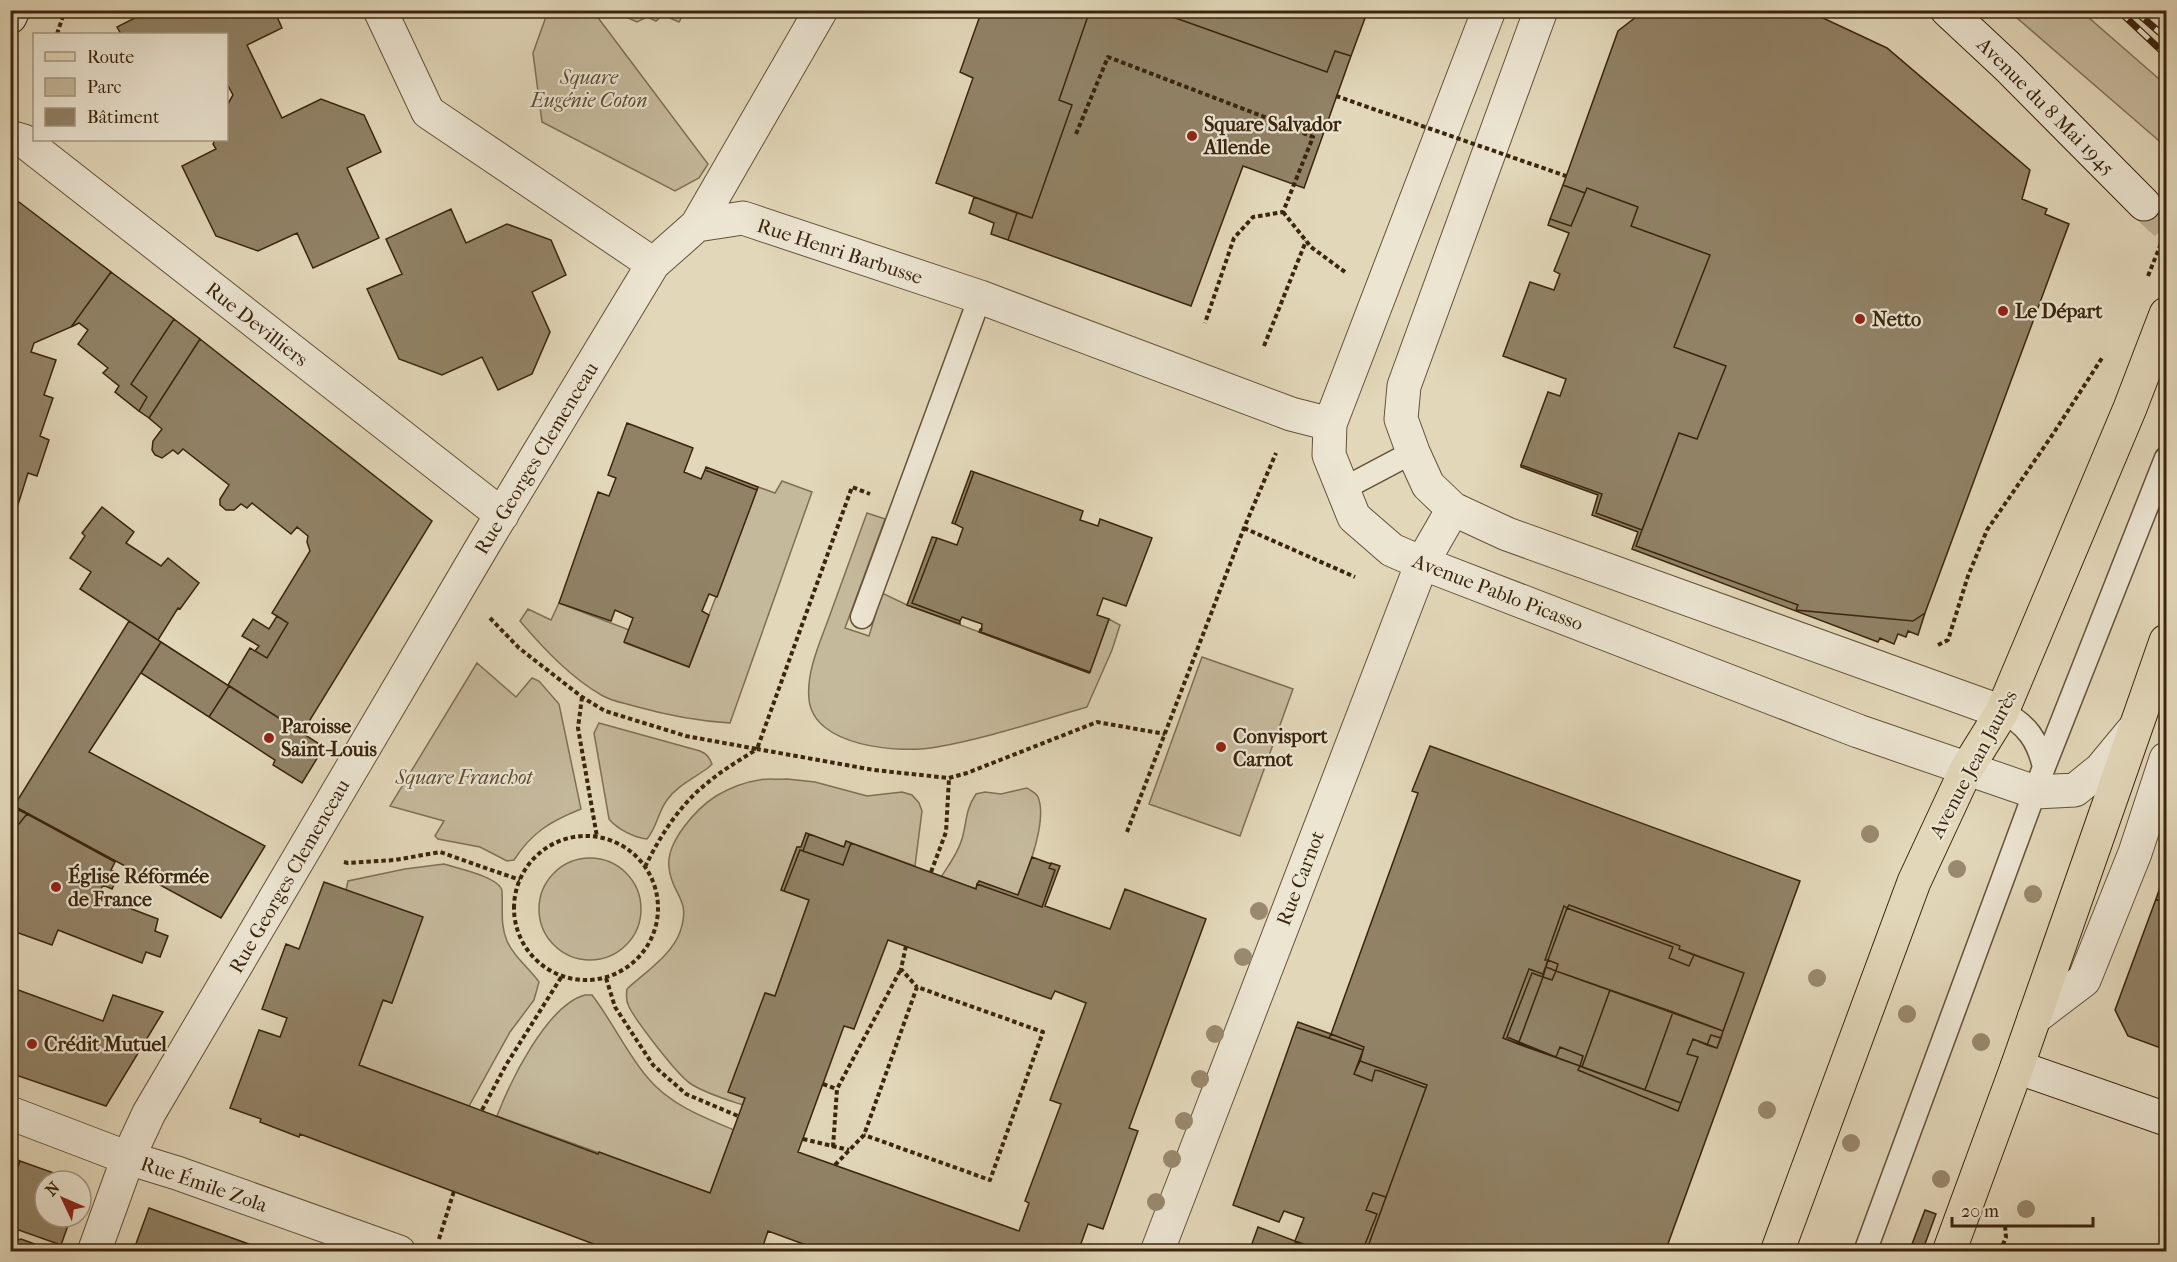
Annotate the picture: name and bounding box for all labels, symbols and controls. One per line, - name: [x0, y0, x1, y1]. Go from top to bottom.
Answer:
- street label: Avenue du 8 Mai 1945: [1971, 32, 2119, 180]
- legend: [33, 33, 228, 141]
- text: Route: [87, 47, 134, 68]
- park label: Square Eugénie Coton: [529, 66, 648, 112]
- text: Parc: [87, 77, 122, 98]
- text: Bâtiment: [87, 107, 160, 128]
- place label: Square Salvador Allende: [1202, 113, 1342, 159]
- marker: Square Salvador Allende: [1185, 129, 1199, 143]
- street label: Rue Henri Barbusse: [754, 214, 926, 289]
- street label: Rue Devilliers: [201, 277, 312, 371]
- place label: Le Départ: [2015, 300, 2103, 323]
- marker: Le Départ: [1996, 304, 2010, 318]
- place label: Netto: [1872, 308, 1921, 331]
- marker: Netto: [1853, 312, 1867, 326]
- street label: Rue Georges Clemenceau: [470, 357, 603, 559]
- street label: Avenue Pablo Picasso: [1408, 549, 1586, 636]
- street label: Avenue Jean Jaurès: [1924, 686, 2022, 843]
- place label: Paroisse Saint-Louis: [281, 715, 378, 761]
- place label: Convisport Carnot: [1233, 725, 1329, 771]
- marker: Paroisse Saint-Louis: [262, 731, 276, 745]
- marker: Convisport Carnot: [1214, 740, 1228, 754]
- park label: Square Franchot: [395, 766, 534, 789]
- street label: Rue Georges Clemenceau: [224, 775, 355, 977]
- street label: Rue Carnot: [1272, 828, 1329, 929]
- place label: Église Réformée de France: [68, 863, 209, 911]
- marker: Église Réformée de France: [49, 880, 63, 894]
- place label: Crédit Mutuel: [44, 1033, 167, 1056]
- marker: Crédit Mutuel: [25, 1037, 39, 1051]
- street label: Rue Émile Zola: [138, 1151, 271, 1217]
- north arrow: [33, 1169, 93, 1229]
- text: N: [42, 1177, 64, 1200]
- scale bar: [1952, 1190, 2093, 1228]
- text: 20 m: [1961, 1201, 1999, 1222]

